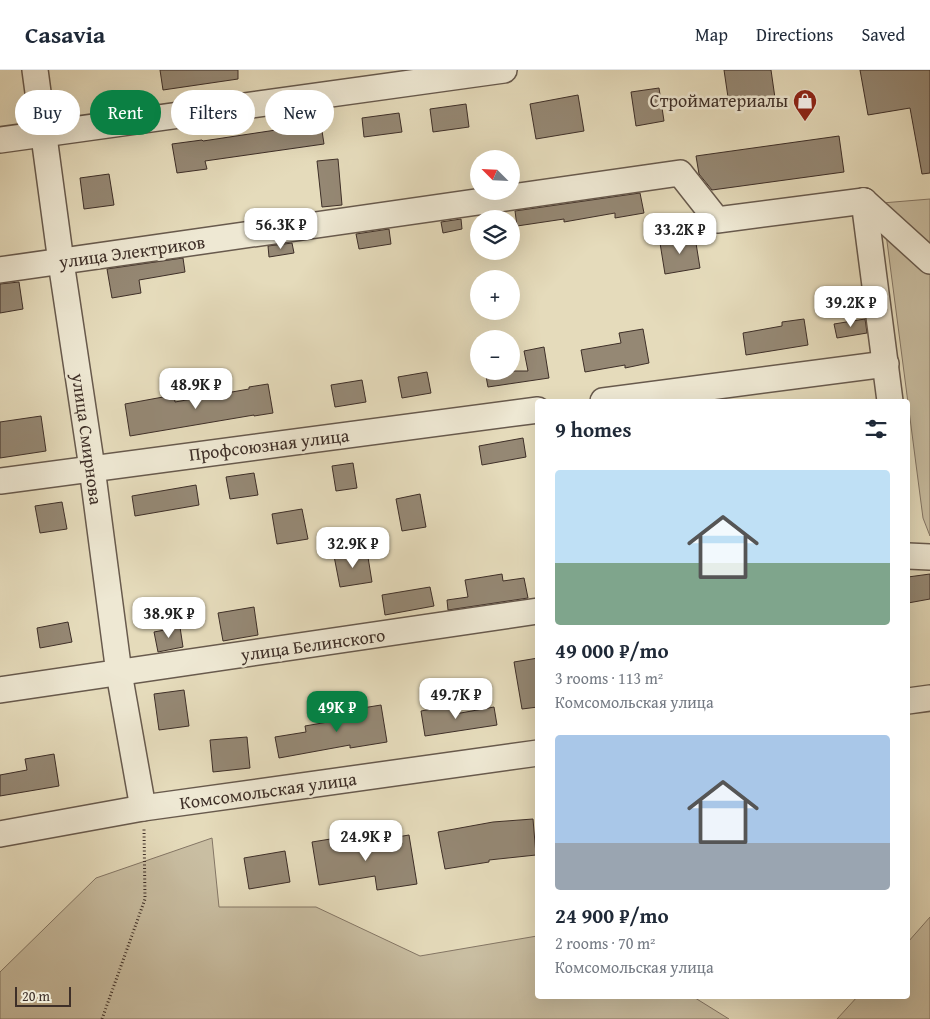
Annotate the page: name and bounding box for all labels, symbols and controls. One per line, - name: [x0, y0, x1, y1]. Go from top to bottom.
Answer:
- text: Casavia: [25, 17, 105, 52]
- text: Map: [695, 21, 728, 48]
- text: Directions: [756, 21, 833, 48]
- text: Saved: [861, 21, 905, 48]
- place label: Стройматериалы: [650, 87, 788, 114]
- shop icon: Стройматериалы: [792, 88, 818, 122]
- chip: Buy: [15, 90, 80, 135]
- chip: Rent: [90, 90, 161, 135]
- chip: Filters: [171, 90, 255, 135]
- chip: New: [265, 90, 334, 135]
- north arrow: [470, 150, 520, 200]
- map controls: [470, 150, 520, 380]
- pin: 56.3K ₽: [235, 208, 327, 250]
- button: layers: [470, 210, 520, 260]
- text: 56.3K ₽: [255, 212, 307, 236]
- pin: 33.2K ₽: [634, 212, 726, 255]
- text: 33.2K ₽: [654, 217, 706, 241]
- street label: улица Электриков: [56, 228, 207, 275]
- button: +: [470, 270, 520, 320]
- pin: 39.2K ₽: [805, 286, 897, 328]
- text: 39.2K ₽: [825, 290, 877, 314]
- button: −: [470, 330, 520, 380]
- pin: 48.9K ₽: [150, 368, 242, 410]
- street label: улица Смирнова: [65, 370, 110, 507]
- text: 48.9K ₽: [170, 372, 222, 396]
- text: 9 homes: [555, 414, 631, 445]
- icon: filters: [862, 415, 890, 443]
- street label: Профсоюзная улица: [187, 421, 351, 468]
- icon: home: [678, 502, 768, 592]
- pin: 32.9K ₽: [307, 526, 399, 569]
- text: 32.9K ₽: [327, 531, 379, 555]
- pin: 38.9K ₽: [123, 596, 215, 639]
- text: 38.9K ₽: [143, 601, 195, 625]
- street label: улица Белинского: [238, 621, 387, 668]
- text: 49 000 ₽/mo: [555, 635, 669, 666]
- text: 3 rooms · 113 m²: [555, 666, 663, 690]
- pin: 49.7K ₽: [410, 678, 502, 720]
- text: 49.7K ₽: [430, 682, 482, 706]
- pin: 49K ₽: [302, 690, 372, 733]
- text: Комсомольская улица: [555, 690, 714, 714]
- text: 49K ₽: [318, 695, 356, 719]
- street label: Комсомольская улица: [178, 765, 359, 816]
- icon: home: [678, 767, 768, 857]
- pin: 24.9K ₽: [320, 820, 412, 862]
- text: 24.9K ₽: [340, 824, 392, 848]
- text: 24 900 ₽/mo: [555, 900, 669, 931]
- text: 2 rooms · 70 m²: [555, 931, 655, 955]
- text: Комсомольская улица: [555, 955, 714, 979]
- scale bar: [15, 984, 71, 1007]
- text: 20 m: [22, 986, 50, 1006]

